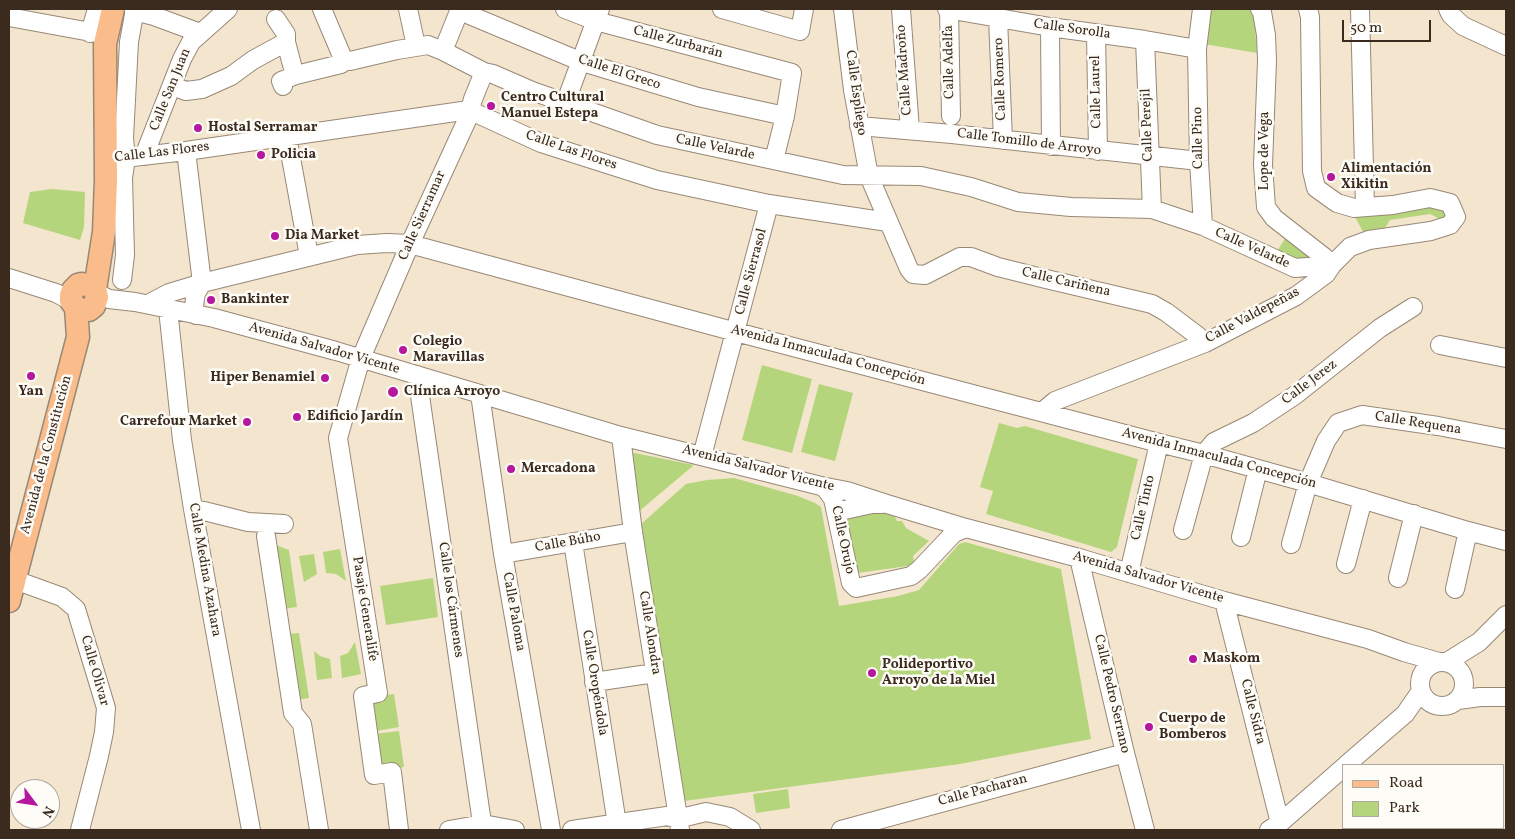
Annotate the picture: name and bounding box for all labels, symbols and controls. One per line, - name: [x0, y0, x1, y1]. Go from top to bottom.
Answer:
- scale bar: [1345, 10, 1434, 42]
- street label: Calle Sorolla: [1032, 16, 1112, 44]
- text: 50 m: [1350, 18, 1382, 39]
- street label: Calle Zurbarán: [631, 23, 725, 63]
- street label: Calle Madroño: [893, 24, 917, 116]
- street label: Calle Adelfa: [941, 25, 959, 99]
- street label: Calle Romero: [991, 37, 1011, 121]
- street label: Calle San Juan: [147, 46, 195, 134]
- street label: Calle Espliego: [841, 49, 869, 137]
- street label: Calle El Greco: [576, 52, 662, 94]
- street label: Calle Laurel: [1088, 55, 1106, 129]
- street label: Calle Perejil: [1138, 88, 1158, 162]
- place label: Centro Cultural Manuel Estepa: [501, 90, 604, 122]
- marker: Centro Cultural Manuel Estepa: [485, 100, 497, 112]
- street label: Calle Pino: [1190, 107, 1208, 169]
- street label: Lope de Vega: [1257, 111, 1273, 191]
- place label: Hostal Serramar: [208, 120, 317, 136]
- marker: Hostal Serramar: [192, 122, 204, 134]
- street label: Calle Tomillo de Arroyo: [956, 126, 1102, 160]
- street label: Calle Las Flores: [523, 128, 619, 174]
- street label: Calle Velarde: [674, 131, 756, 165]
- street label: Calle Las Flores: [114, 139, 210, 167]
- place label: Policia: [271, 147, 316, 163]
- marker: Policia: [255, 149, 267, 161]
- place label: Alimentación Xikitin: [1341, 161, 1432, 193]
- street label: Calle Sierramar: [396, 169, 450, 263]
- marker: Alimentación Xikitin: [1325, 171, 1337, 183]
- street label: Calle Velarde: [1212, 225, 1292, 273]
- street label: Calle Sierrasol: [732, 227, 772, 317]
- place label: Dia Market: [285, 228, 359, 244]
- marker: Dia Market: [269, 230, 281, 242]
- street label: Calle Cariñena: [1020, 265, 1112, 301]
- street label: Calle Valdepeñas: [1203, 284, 1303, 348]
- place label: Bankinter: [221, 292, 289, 308]
- marker: Bankinter: [205, 294, 217, 306]
- street label: Avenida Salvador Vicente: [247, 319, 401, 379]
- street label: Avenida Inmaculada Concepción: [729, 322, 927, 390]
- place label: Colegio Maravillas: [413, 334, 484, 367]
- marker: Colegio Maravillas: [397, 344, 409, 356]
- street label: Calle Jerez: [1279, 357, 1341, 409]
- marker: Yan: [25, 370, 37, 382]
- place label: Hiper Benamiel: [210, 370, 315, 386]
- marker: Hiper Benamiel: [319, 372, 331, 384]
- street label: Avenida de la Constitución: [18, 374, 76, 536]
- place label: Yan: [19, 384, 43, 400]
- place label: Clínica Arroyo: [404, 384, 500, 400]
- marker: Clínica Arroyo: [386, 385, 400, 399]
- place label: Edificio Jardín: [307, 409, 403, 425]
- street label: Calle Requena: [1374, 409, 1462, 439]
- marker: Edificio Jardín: [291, 411, 303, 423]
- place label: Carrefour Market: [120, 414, 237, 430]
- marker: Carrefour Market: [241, 416, 253, 428]
- street label: Avenida Inmaculada Concepción: [1120, 425, 1318, 493]
- street label: Avenida Salvador Vicente: [680, 442, 836, 496]
- place label: Mercadona: [521, 461, 596, 477]
- marker: Mercadona: [505, 463, 517, 475]
- street label: Calle Tinto: [1128, 474, 1160, 542]
- street label: Calle Medina Azahara: [184, 502, 224, 638]
- street label: Calle Orujo: [827, 504, 857, 576]
- street label: Calle Búho: [534, 529, 602, 557]
- street label: Calle los Cármenes: [434, 541, 466, 659]
- street label: Avenida Salvador Vicente: [1071, 548, 1225, 608]
- street label: Pasaje Generalife: [347, 555, 381, 663]
- street label: Calle Paloma: [498, 571, 528, 653]
- street label: Calle Alondra: [634, 590, 664, 676]
- street label: Calle Oropéndola: [577, 629, 611, 737]
- street label: Calle Pedro Serrano: [1089, 633, 1133, 755]
- street label: Calle Olivar: [76, 634, 112, 708]
- place label: Maskom: [1203, 651, 1260, 667]
- marker: Maskom: [1187, 653, 1199, 665]
- place label: Polideportivo Arroyo de la Miel: [882, 657, 995, 690]
- marker: Polideportivo Arroyo de la Miel: [866, 667, 878, 679]
- street label: Calle Sidra: [1236, 678, 1268, 746]
- place label: Cuerpo de Bomberos: [1159, 711, 1227, 744]
- marker: Cuerpo de Bomberos: [1143, 721, 1155, 733]
- legend: [1342, 764, 1505, 829]
- street label: Calle Pacharan: [937, 771, 1029, 811]
- text: Road: [1389, 773, 1423, 794]
- north arrow: [10, 779, 60, 829]
- text: Park: [1389, 798, 1420, 819]
- text: N: [37, 802, 58, 821]

